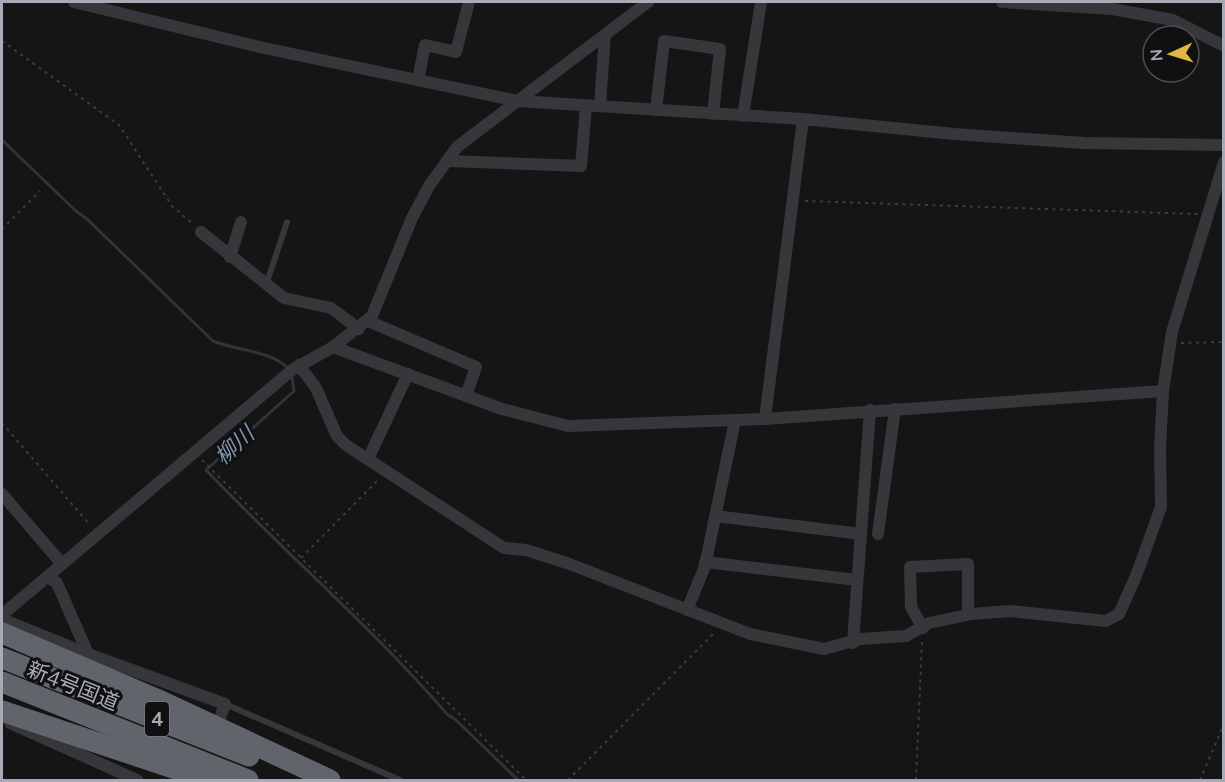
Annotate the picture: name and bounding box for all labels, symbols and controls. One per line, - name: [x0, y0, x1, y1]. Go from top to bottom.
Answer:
- north arrow: [1141, 24, 1201, 84]
- text: N: [1146, 48, 1166, 62]
- water label: 柳川: [208, 419, 261, 470]
- street label: 新4号国道: [24, 655, 123, 715]
- road number: 4: [145, 702, 169, 736]

